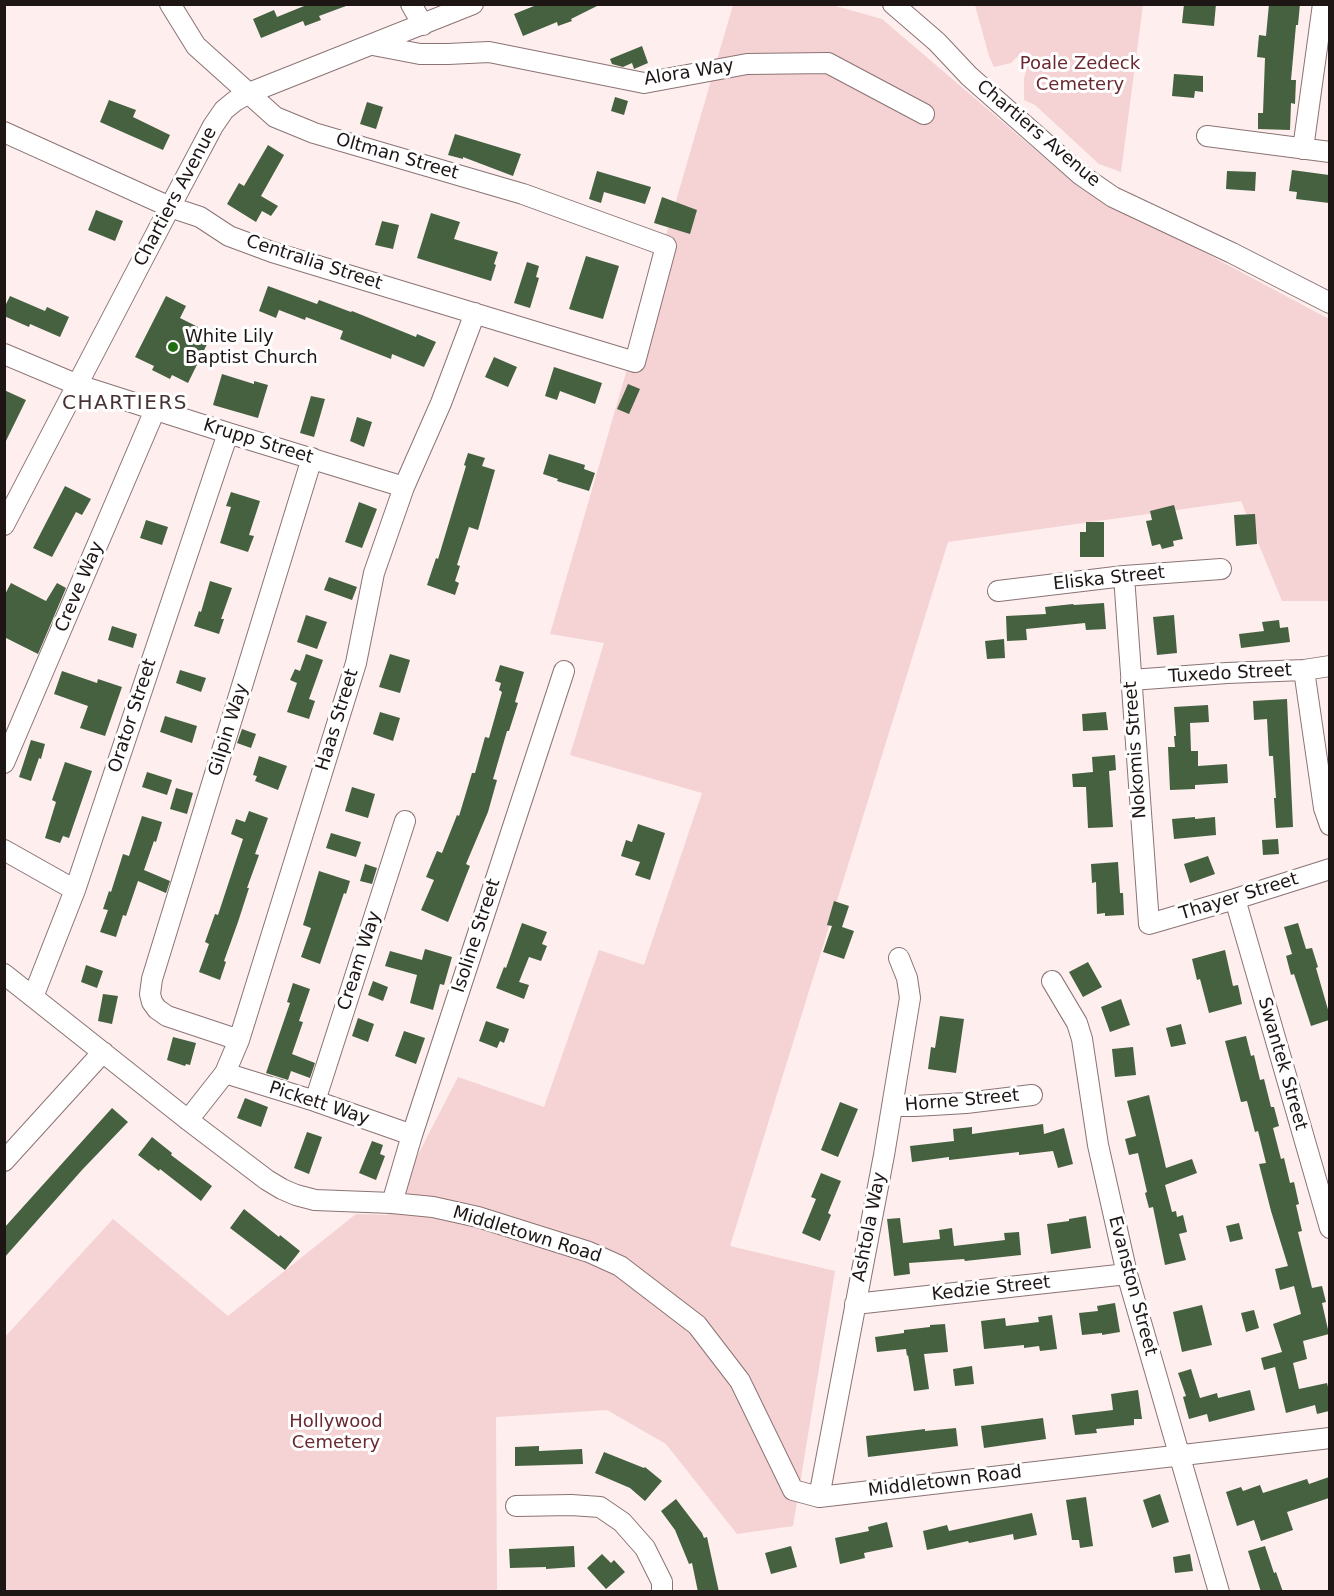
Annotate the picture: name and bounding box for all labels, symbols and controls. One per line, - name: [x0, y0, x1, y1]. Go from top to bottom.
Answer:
- park label: Poale Zedeck Cemetery: [1020, 53, 1140, 96]
- street label: Alora Way: [642, 55, 736, 91]
- street label: Chartiers Avenue: [972, 76, 1104, 192]
- street label: Chartiers Avenue: [130, 124, 222, 270]
- street label: Oltman Street: [333, 129, 461, 185]
- street label: Centralia Street: [243, 231, 385, 295]
- place label: White Lily Baptist Church: [185, 326, 318, 368]
- marker: White Lily Baptist Church: [166, 340, 180, 354]
- district label: CHARTIERS: [62, 392, 188, 416]
- street label: Krupp Street: [200, 415, 316, 469]
- street label: Creve Way: [51, 538, 109, 636]
- street label: Eliska Street: [1052, 562, 1166, 596]
- street label: Orator Street: [104, 656, 162, 776]
- street label: Tuxedo Street: [1168, 660, 1292, 688]
- street label: Haas Street: [312, 666, 364, 774]
- street label: Gilpin Way: [205, 681, 253, 779]
- street label: Nokomis Street: [1120, 681, 1152, 819]
- street label: Thayer Street: [1177, 869, 1301, 925]
- street label: Isoline Street: [448, 876, 506, 996]
- street label: Cream Way: [334, 909, 386, 1013]
- street label: Swantek Street: [1253, 995, 1311, 1133]
- street label: Pickett Way: [266, 1078, 372, 1130]
- street label: Horne Street: [904, 1085, 1020, 1117]
- street label: Ashtola Way: [849, 1170, 891, 1284]
- street label: Middletown Road: [450, 1202, 604, 1268]
- street label: Evanston Street: [1103, 1214, 1161, 1358]
- street label: Kedzie Street: [931, 1272, 1051, 1306]
- park label: Hollywood Cemetery: [289, 1411, 383, 1454]
- street label: Middletown Road: [867, 1462, 1023, 1502]

